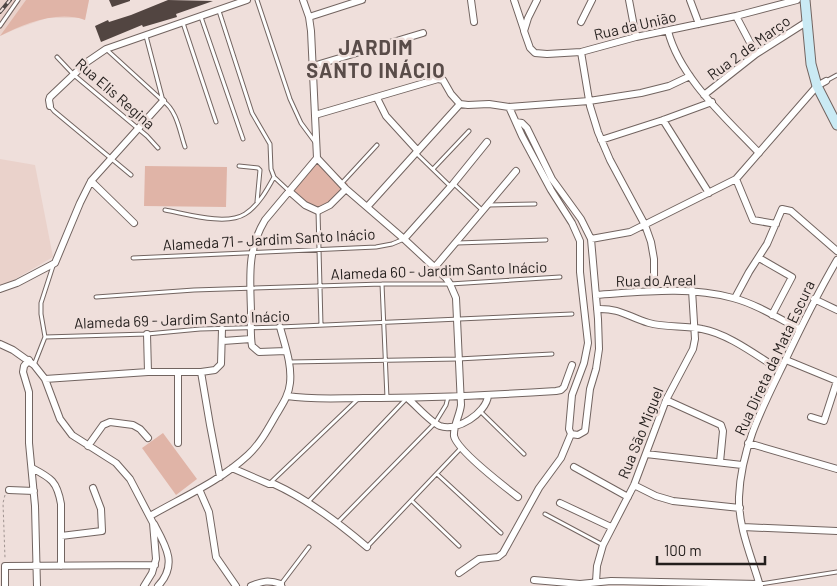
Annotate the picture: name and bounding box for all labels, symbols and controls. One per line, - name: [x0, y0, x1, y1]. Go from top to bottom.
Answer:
- street label: Rua da União: [592, 7, 678, 43]
- street label: Rua 2 de Março: [704, 11, 793, 83]
- district label: JARDIM SANTO INÁCIO: [306, 35, 446, 82]
- street label: Rua Elis Regina: [72, 54, 159, 133]
- street label: Alameda 71 - Jardim Santo Inácio: [162, 224, 376, 254]
- street label: Alameda 60 - Jardim Santo Inácio: [330, 257, 548, 283]
- street label: Rua do Areal: [615, 270, 697, 290]
- street label: Rua Direta da Mata Escura: [730, 277, 818, 438]
- street label: Alameda 69 - Jardim Santo Inácio: [74, 306, 290, 332]
- street label: Rua São Miguel: [613, 384, 667, 481]
- scale bar: [657, 534, 764, 566]
- text: 100 m: [664, 541, 702, 559]

